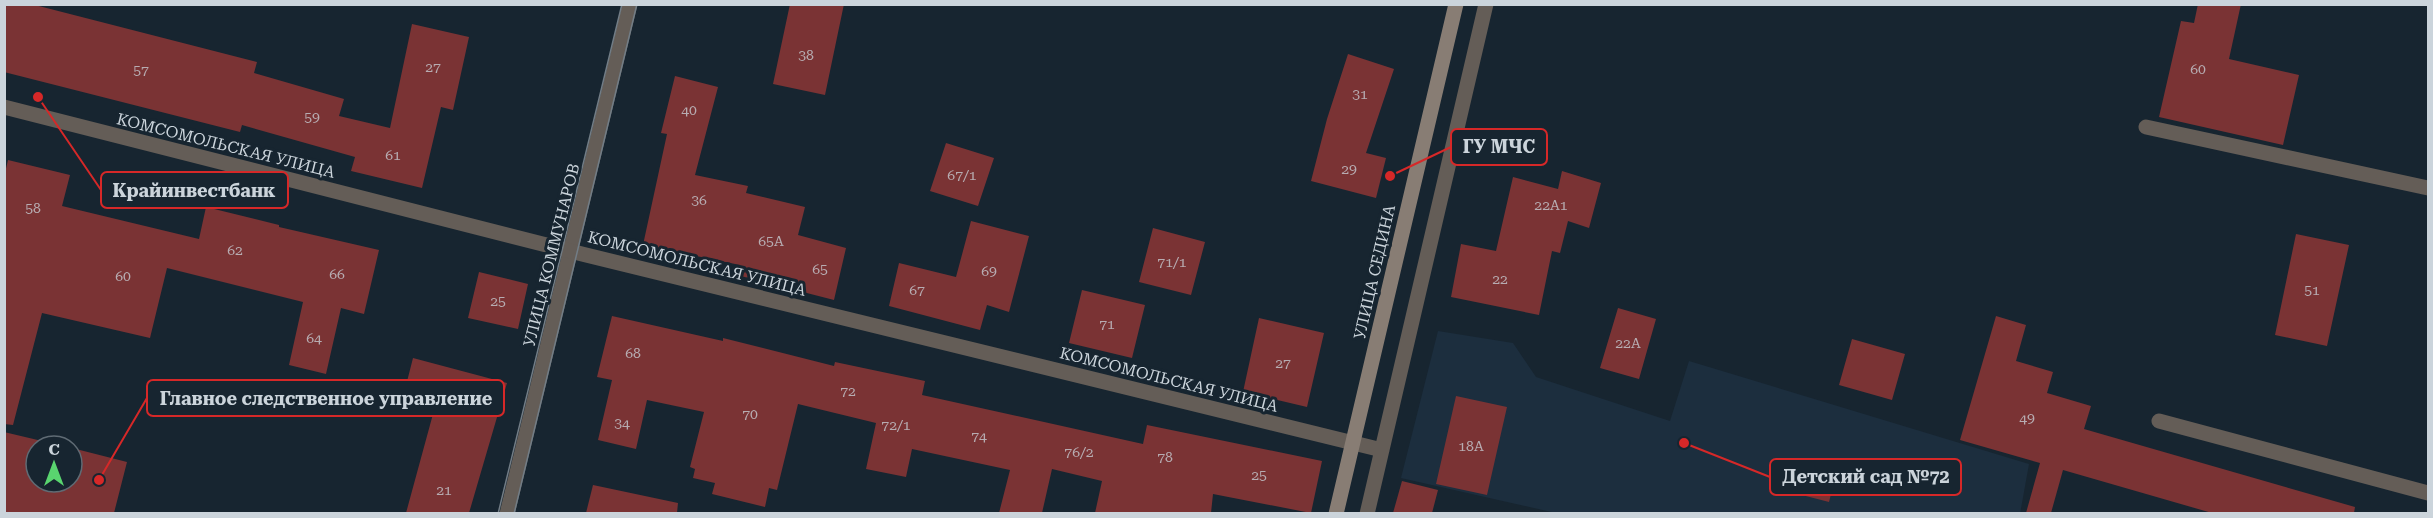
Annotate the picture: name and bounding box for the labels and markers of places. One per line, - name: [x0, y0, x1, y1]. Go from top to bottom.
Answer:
- callout: ГУ МЧС: [1451, 129, 1547, 165]
- callout: Крайинвестбанк: [101, 172, 288, 208]
- callout: Главное следственное управление: [147, 380, 504, 416]
- callout: Детский сад №72: [1770, 459, 1961, 495]

